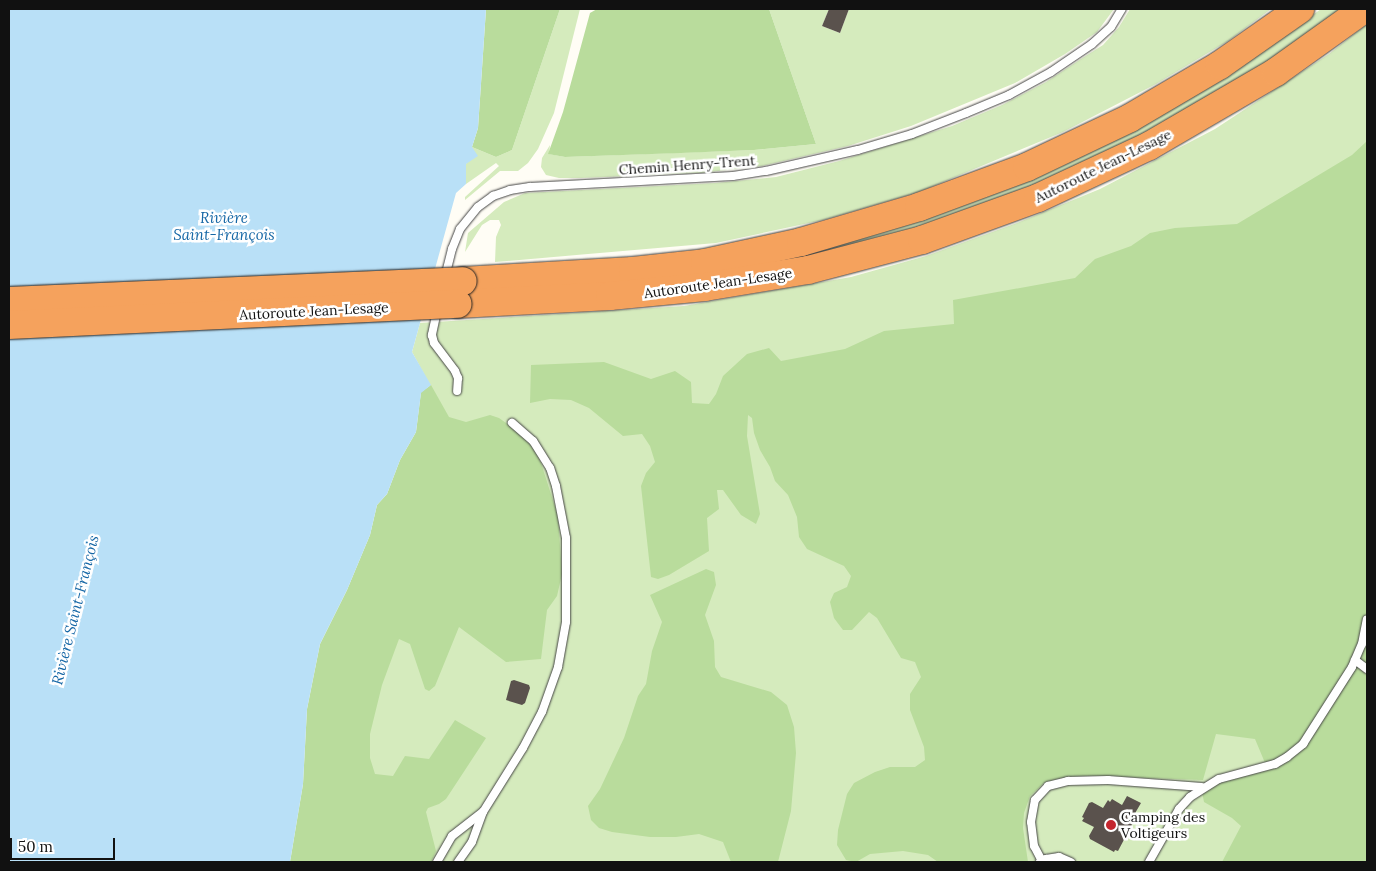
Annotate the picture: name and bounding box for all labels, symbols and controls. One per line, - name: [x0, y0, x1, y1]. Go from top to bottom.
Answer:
- street label: Autoroute Jean-Lesage: [1032, 126, 1174, 206]
- street label: Chemin Henry-Trent: [618, 152, 756, 178]
- water label: Rivière Saint-François: [173, 208, 275, 243]
- street label: Autoroute Jean-Lesage: [643, 264, 793, 302]
- street label: Autoroute Jean-Lesage: [239, 299, 389, 323]
- water label: Rivière Saint-François: [48, 533, 102, 687]
- place label: Camping des Voltigeurs: [1121, 809, 1205, 842]
- marker: Camping des Voltigeurs: [1105, 819, 1117, 831]
- scale bar: [12, 828, 118, 860]
- text: 50 m: [18, 837, 53, 856]

